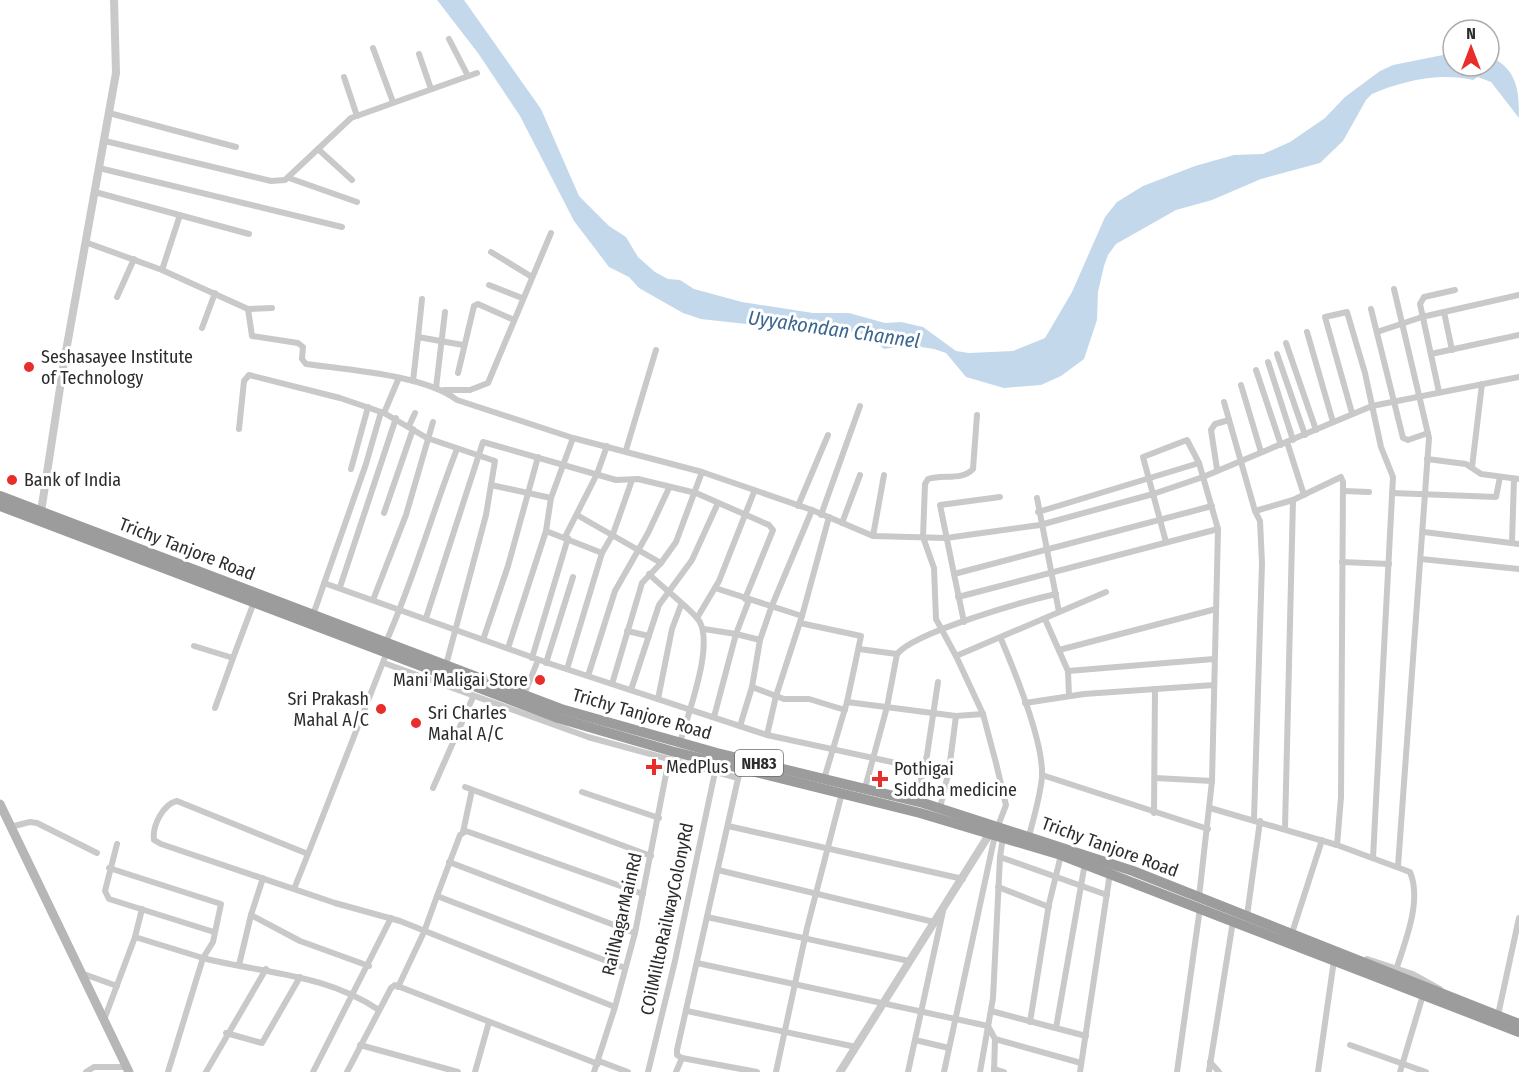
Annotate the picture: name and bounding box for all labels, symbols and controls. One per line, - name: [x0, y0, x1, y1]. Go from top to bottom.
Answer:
- north arrow: [1441, 18, 1501, 78]
- text: N: [1466, 24, 1476, 43]
- water label: Uyyakondan Channel: [747, 305, 921, 353]
- place label: Seshasayee Institute of Technology: [41, 346, 193, 389]
- marker: Seshasayee Institute of Technology: [22, 360, 36, 374]
- place label: Bank of India: [24, 469, 121, 491]
- marker: Bank of India: [5, 473, 19, 487]
- street label: Trichy Tanjore Road: [116, 513, 258, 585]
- place label: Mani Maligai Store: [393, 669, 528, 691]
- marker: Mani Maligai Store: [533, 673, 547, 687]
- street label: Trichy Tanjore Road: [570, 684, 714, 744]
- place label: Sri Prakash Mahal A/C: [287, 688, 369, 731]
- marker: Sri Prakash Mahal A/C: [374, 702, 388, 716]
- place label: Sri Charles Mahal A/C: [428, 702, 507, 745]
- marker: Sri Charles Mahal A/C: [409, 716, 423, 730]
- road number: NH83: [735, 750, 783, 776]
- place label: MedPlus: [666, 756, 729, 778]
- place label: Pothigai Siddha medicine: [894, 758, 1017, 801]
- marker: MedPlus: [647, 760, 661, 774]
- marker: Pothigai Siddha medicine: [871, 770, 889, 788]
- street label: Trichy Tanjore Road: [1039, 812, 1181, 882]
- street label: COilMilltoRailwayColonyRd: [636, 821, 698, 1017]
- street label: RailNagarMainRd: [597, 850, 647, 978]

